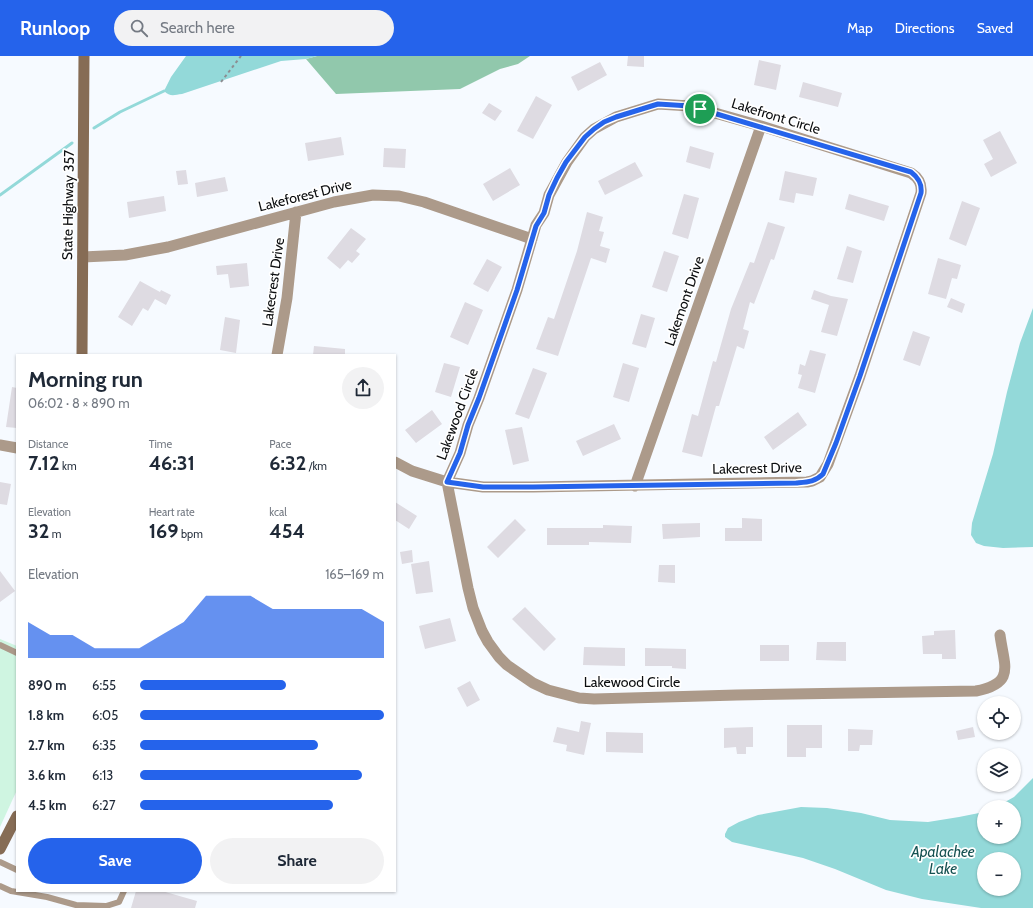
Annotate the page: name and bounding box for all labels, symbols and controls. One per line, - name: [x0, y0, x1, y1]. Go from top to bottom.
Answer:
- search box: [114, 10, 394, 46]
- text: Runloop: [20, 17, 90, 40]
- icon: search: [128, 17, 150, 39]
- text: Search here: [160, 19, 235, 37]
- text: Map: [847, 19, 873, 37]
- text: Directions: [895, 19, 955, 37]
- text: Saved: [977, 19, 1013, 37]
- pin: [683, 92, 717, 126]
- street label: Lakefront Circle: [729, 94, 823, 138]
- icon: arrive: [689, 98, 711, 120]
- street label: State Highway 357: [58, 150, 78, 260]
- street label: Lakeforest Drive: [256, 175, 354, 215]
- street label: Lakecrest Drive: [258, 236, 288, 328]
- street label: Lakemont Drive: [660, 254, 708, 348]
- text: Morning run: [28, 366, 143, 393]
- street label: Lakewood Circle: [432, 366, 482, 462]
- button: share: [342, 367, 384, 409]
- text: 06:02 · 8 × 890 m: [28, 395, 130, 411]
- text: Distance: [28, 437, 69, 451]
- text: Time: [149, 437, 172, 451]
- text: Pace: [269, 437, 291, 451]
- text: 7.12: [28, 451, 60, 475]
- text: 46:31: [149, 451, 195, 475]
- text: 6:32: [269, 451, 306, 475]
- street label: Lakecrest Drive: [712, 458, 802, 478]
- text: km: [60, 459, 77, 473]
- text: /km: [306, 459, 327, 473]
- text: Elevation: [28, 505, 71, 519]
- text: Heart rate: [149, 505, 195, 519]
- text: kcal: [269, 505, 287, 519]
- text: 32: [28, 519, 49, 543]
- text: 169: [149, 519, 179, 543]
- text: 454: [269, 519, 305, 543]
- text: m: [49, 527, 62, 541]
- text: bpm: [179, 527, 203, 541]
- text: Elevation: [28, 566, 79, 582]
- text: 165–169 m: [325, 566, 384, 582]
- street label: Lakewood Circle: [584, 673, 680, 691]
- text: 890 m: [28, 677, 67, 693]
- text: 6:55: [92, 677, 116, 693]
- map controls: [977, 696, 1021, 896]
- button: locate: [977, 696, 1021, 740]
- text: 1.8 km: [28, 707, 64, 723]
- text: 6:05: [92, 707, 118, 723]
- text: 2.7 km: [28, 737, 65, 753]
- text: 6:35: [92, 737, 116, 753]
- button: layers: [977, 748, 1021, 792]
- text: 3.6 km: [28, 767, 66, 783]
- text: 6:13: [92, 767, 113, 783]
- text: 4.5 km: [28, 797, 66, 813]
- text: 6:27: [92, 797, 115, 813]
- button: +: [977, 800, 1021, 844]
- button: Save: [28, 838, 202, 884]
- button: Share: [210, 838, 384, 884]
- water label: Apalachee Lake: [910, 843, 975, 878]
- button: −: [977, 852, 1021, 896]

